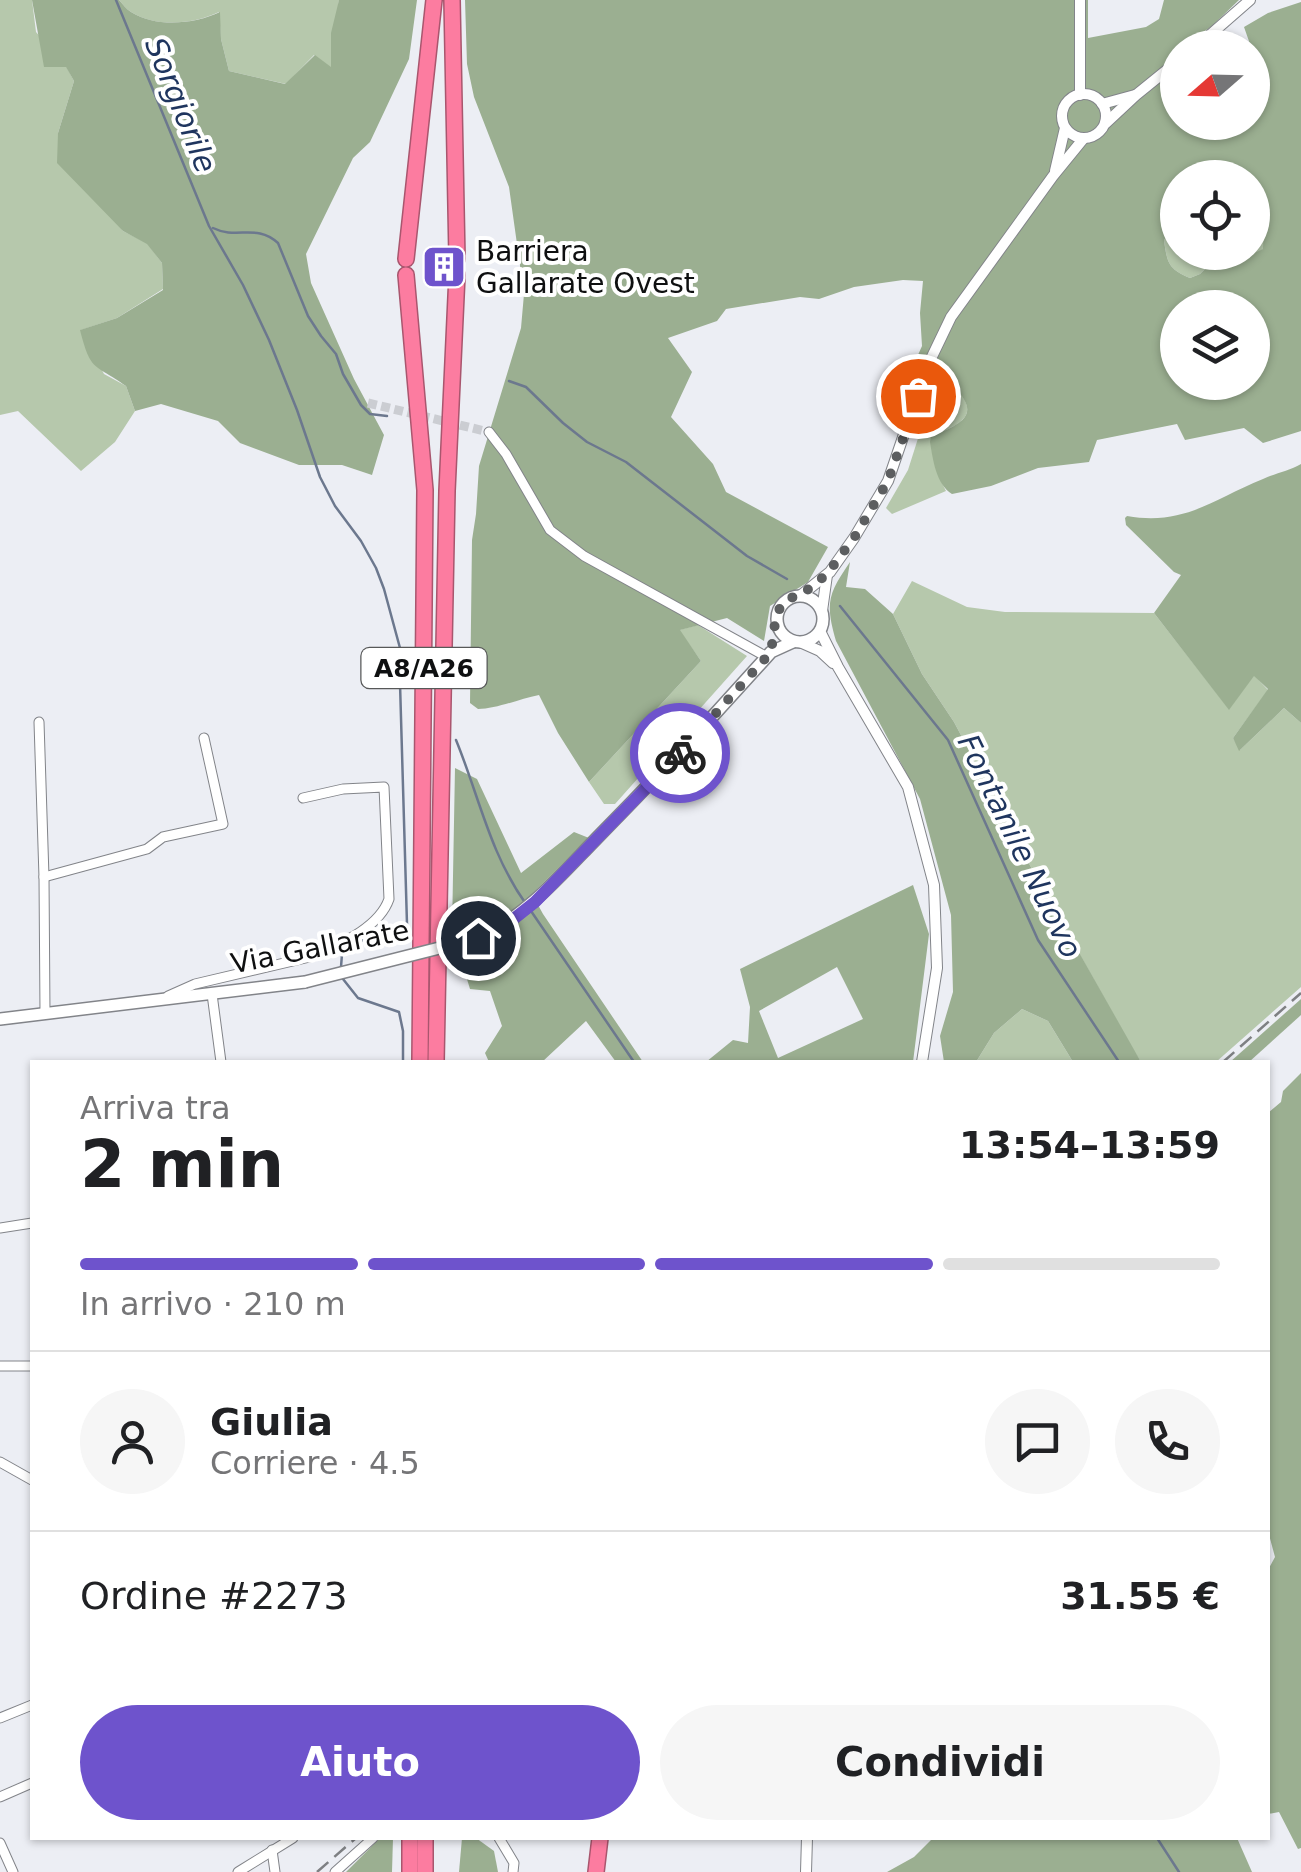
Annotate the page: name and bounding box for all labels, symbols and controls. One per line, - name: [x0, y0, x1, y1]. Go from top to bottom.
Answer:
- north arrow: [1160, 30, 1270, 140]
- map controls: [1160, 30, 1270, 400]
- water label: Sorgiorile: [138, 32, 224, 178]
- button: locate: [1160, 160, 1270, 270]
- place label: Barriera Gallarate Ovest: [476, 235, 695, 300]
- building icon: Barriera Gallarate Ovest: [421, 244, 467, 290]
- button: layers: [1160, 290, 1270, 400]
- pin: [876, 354, 961, 439]
- icon: bag: [891, 369, 946, 424]
- road number: A8/A26: [362, 648, 486, 688]
- courier: [630, 703, 730, 803]
- icon: bike: [653, 726, 708, 781]
- water label: Fontanile Nuovo: [951, 729, 1089, 963]
- pin: [436, 896, 521, 981]
- icon: home: [451, 911, 506, 966]
- street label: Via Gallarate: [228, 914, 412, 980]
- text: Arriva tra: [80, 1089, 231, 1127]
- text: 13:54–13:59: [959, 1123, 1220, 1167]
- text: 2 min: [80, 1127, 284, 1202]
- text: In arrivo · 210 m: [80, 1285, 346, 1323]
- button: person: [80, 1389, 185, 1494]
- button: chat: [985, 1389, 1090, 1494]
- button: phone: [1115, 1389, 1220, 1494]
- text: Giulia: [210, 1400, 333, 1444]
- text: Corriere · 4.5: [210, 1444, 420, 1482]
- text: Ordine #2273: [80, 1574, 348, 1618]
- text: 31.55 €: [1060, 1574, 1220, 1618]
- button: Aiuto: [80, 1705, 640, 1820]
- button: Condividi: [660, 1705, 1220, 1820]

